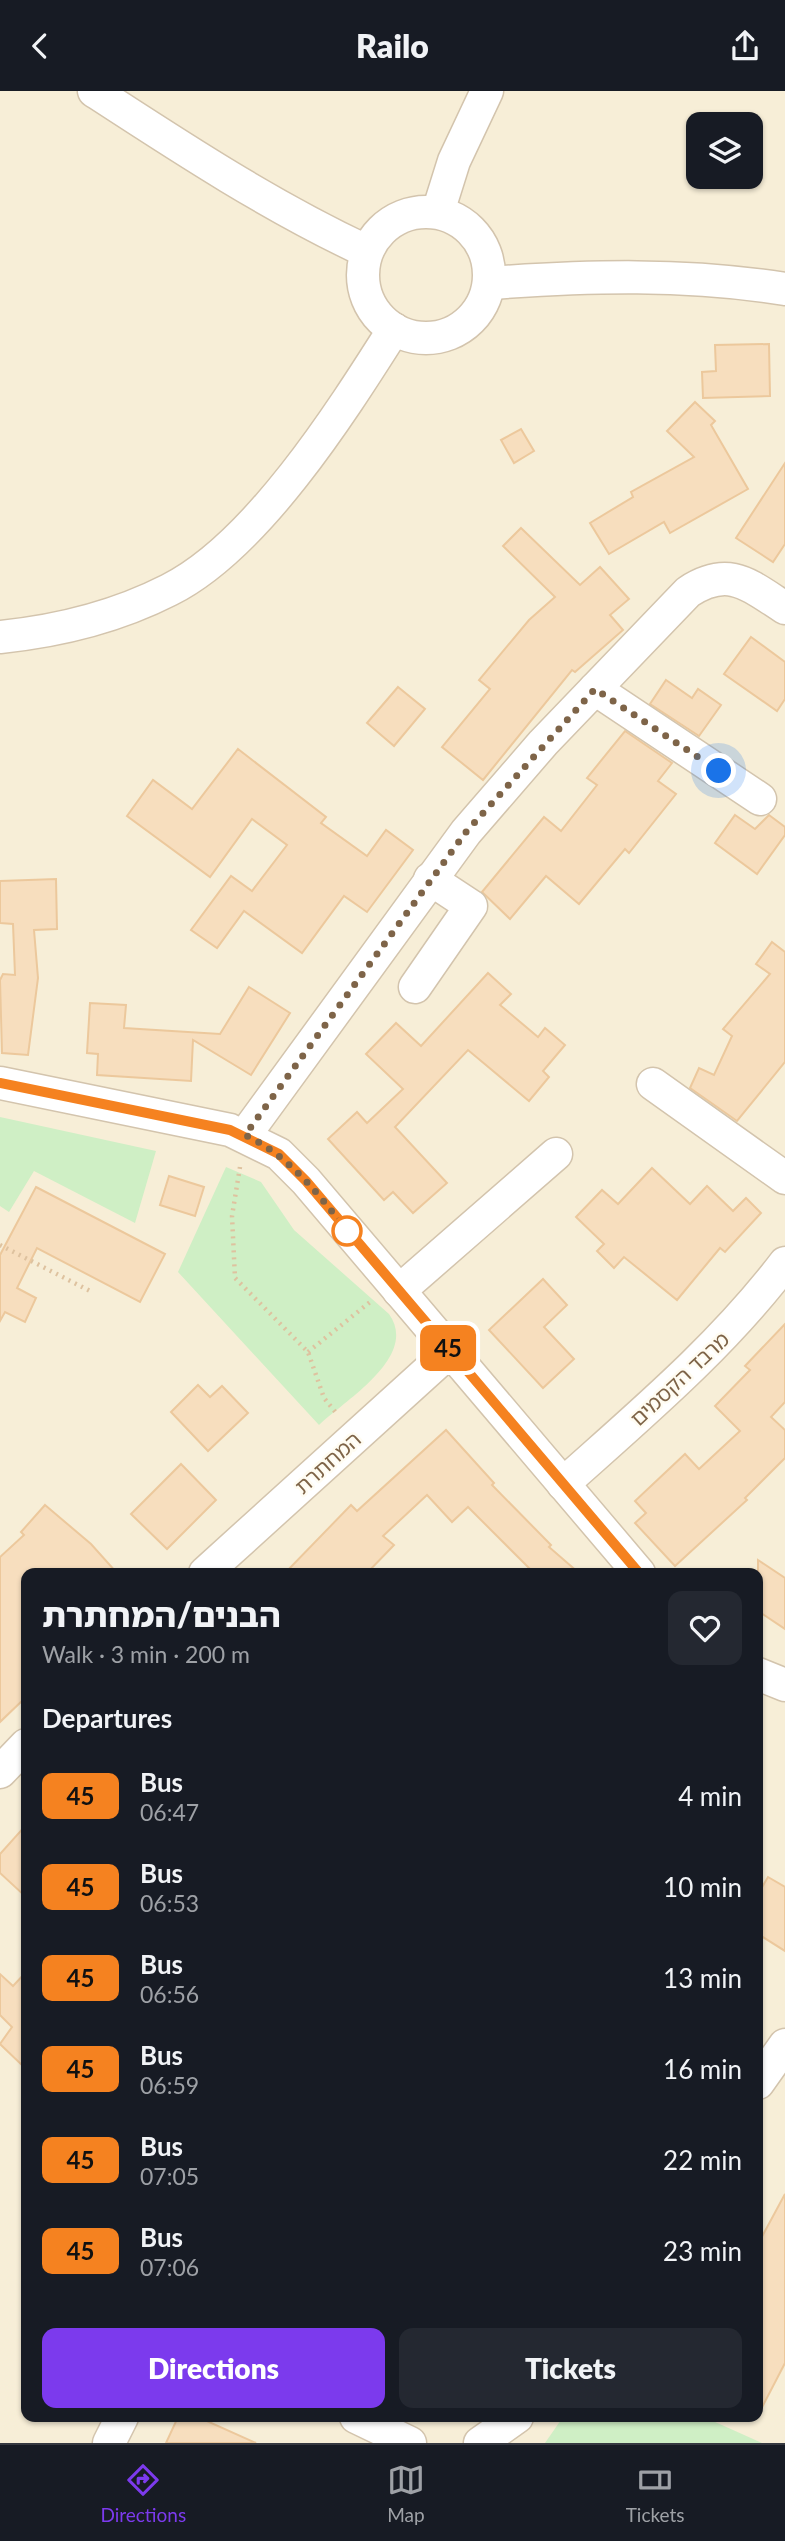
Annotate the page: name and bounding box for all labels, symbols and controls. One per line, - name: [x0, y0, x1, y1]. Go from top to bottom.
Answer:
- text: Railo: [356, 26, 429, 65]
- icon: back: [21, 27, 59, 65]
- icon: share: [726, 27, 764, 65]
- map controls: [686, 112, 763, 189]
- button: layers: [686, 112, 763, 189]
- your location: [701, 753, 736, 788]
- unlabelled marker: [332, 1216, 362, 1246]
- line badge: 45: [416, 1325, 480, 1371]
- street label: מרבד הקסמים: [624, 1326, 734, 1430]
- text: 45: [434, 1333, 462, 1362]
- street label: המחתרת: [289, 1426, 365, 1498]
- button: heart: [668, 1591, 742, 1665]
- text: הבנים/המחתרת: [42, 1594, 281, 1634]
- text: Walk · 3 min · 200 m: [42, 1640, 250, 1668]
- text: Departures: [42, 1702, 172, 1734]
- text: Bus: [140, 1766, 183, 1798]
- text: 4 min: [678, 1780, 742, 1812]
- text: 45: [67, 1781, 94, 1810]
- text: 06:47: [140, 1798, 199, 1826]
- text: Bus: [140, 1857, 183, 1889]
- text: 10 min: [663, 1871, 742, 1903]
- text: 45: [67, 1872, 94, 1901]
- text: 06:53: [140, 1889, 199, 1917]
- text: Bus: [140, 1948, 183, 1980]
- text: 13 min: [663, 1962, 742, 1994]
- text: 45: [67, 1963, 94, 1992]
- text: 06:56: [140, 1980, 199, 2008]
- text: Bus: [140, 2039, 183, 2071]
- text: 16 min: [663, 2053, 742, 2085]
- text: 45: [67, 2054, 94, 2083]
- text: 06:59: [140, 2071, 199, 2099]
- text: Bus: [140, 2130, 183, 2162]
- text: 22 min: [663, 2144, 742, 2176]
- text: 45: [67, 2145, 94, 2174]
- text: 07:05: [140, 2162, 199, 2190]
- text: Bus: [140, 2221, 183, 2253]
- text: 23 min: [663, 2235, 742, 2267]
- text: 45: [67, 2236, 94, 2265]
- text: 07:06: [140, 2253, 199, 2281]
- button: Directions: [42, 2328, 385, 2408]
- button: Tickets: [399, 2328, 742, 2408]
- tab: Directions: [100, 2461, 186, 2526]
- tab: Map: [387, 2461, 425, 2526]
- tab: Tickets: [626, 2461, 685, 2526]

